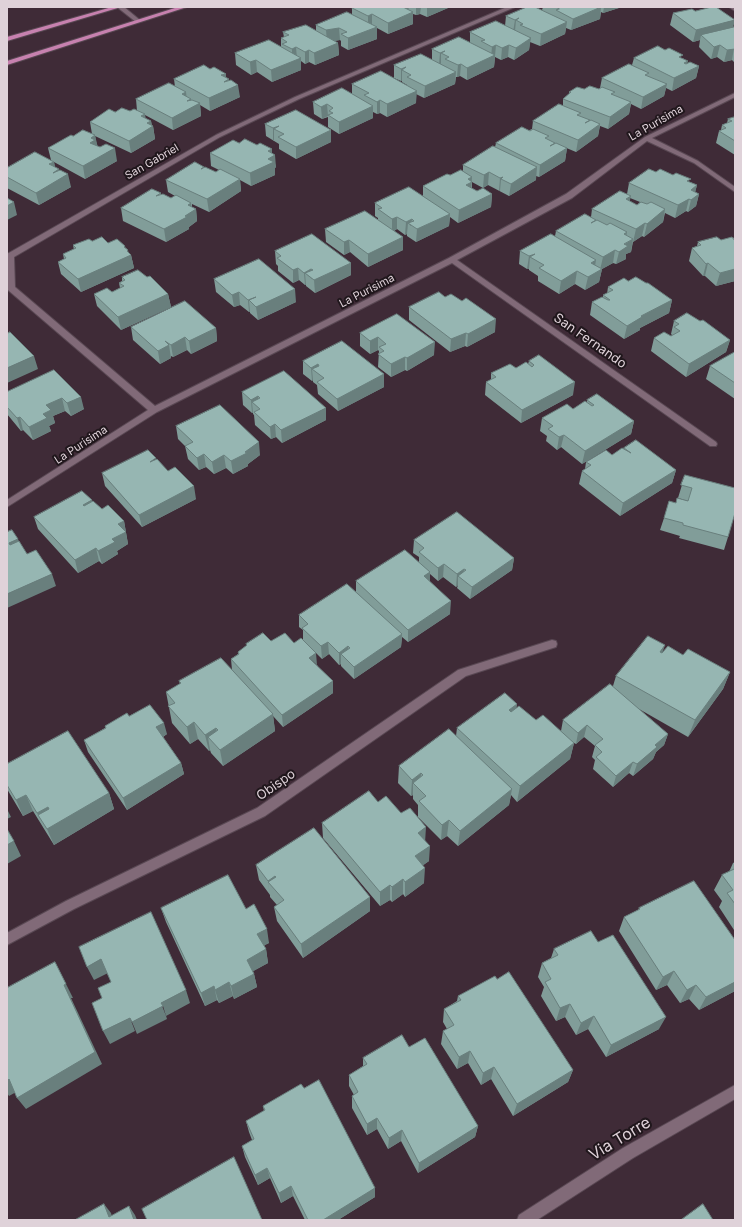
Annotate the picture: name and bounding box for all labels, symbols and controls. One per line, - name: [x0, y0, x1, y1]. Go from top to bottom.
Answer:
- street label: La Purisima: [627, 102, 685, 144]
- street label: San Gabriel: [123, 141, 181, 183]
- street label: La Purisima: [337, 271, 397, 311]
- street label: San Fernando: [551, 310, 629, 372]
- street label: La Purisima: [52, 423, 110, 467]
- street label: Obispo: [254, 766, 298, 804]
- street label: Via Torre: [586, 1113, 654, 1165]

